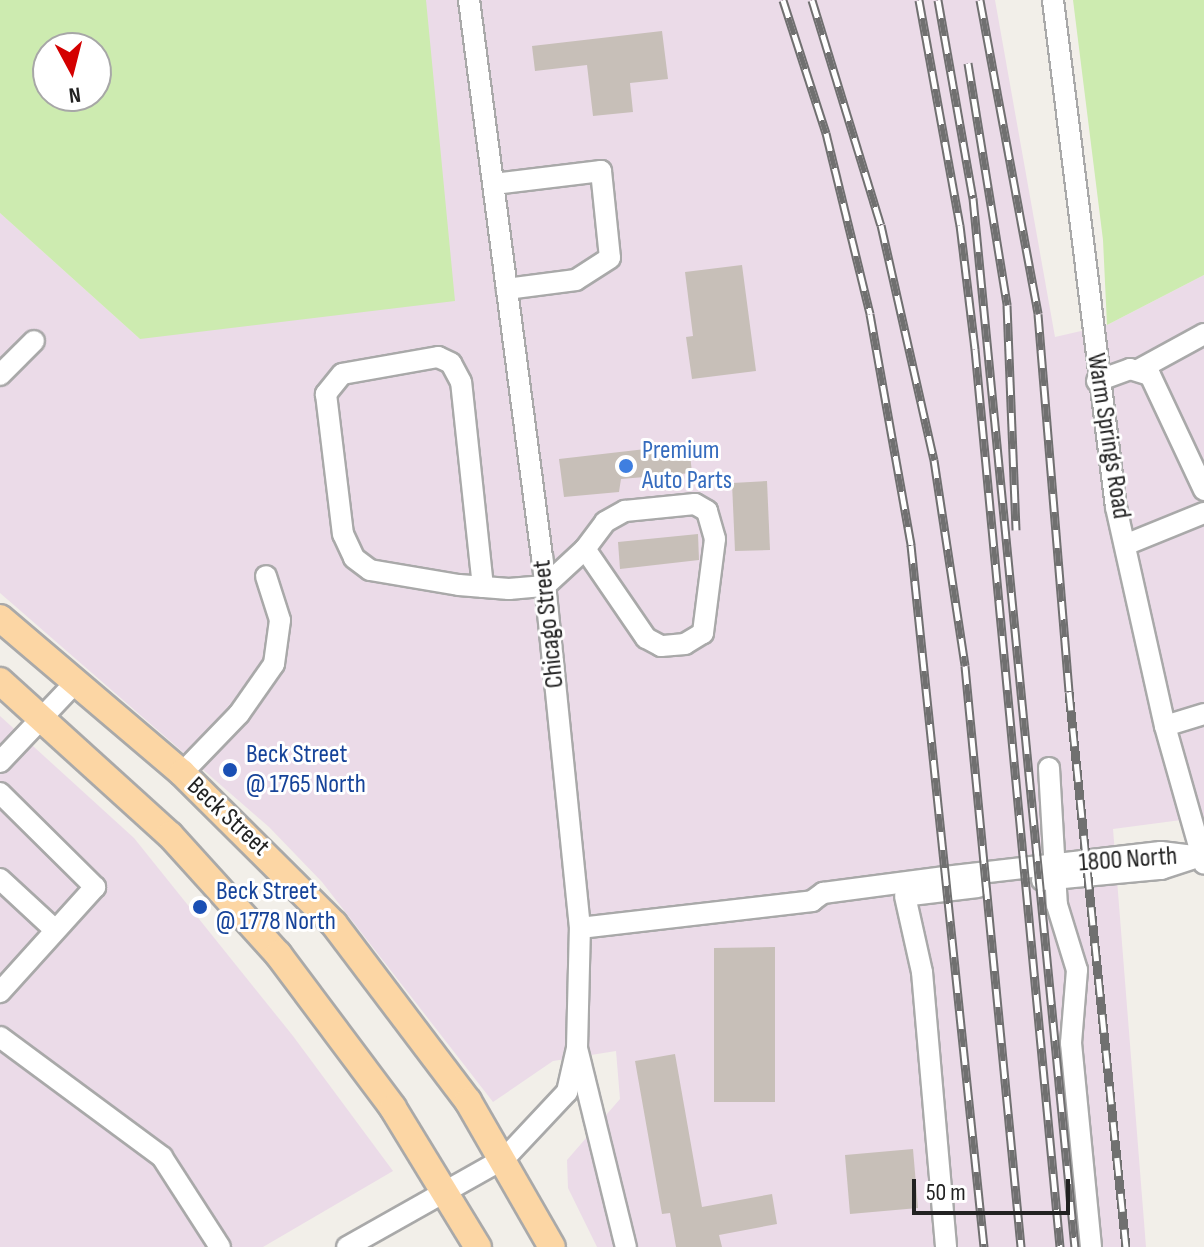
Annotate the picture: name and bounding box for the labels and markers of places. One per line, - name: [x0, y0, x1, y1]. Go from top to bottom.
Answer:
- place label: Premium Auto Parts: [642, 435, 732, 496]
- marker: Premium Auto Parts: [617, 457, 635, 475]
- place label: Beck Street @ 1765 North: [246, 739, 366, 800]
- marker: Beck Street @ 1765 North: [221, 761, 239, 779]
- place label: Beck Street @ 1778 North: [216, 876, 336, 938]
- marker: Beck Street @ 1778 North: [191, 898, 209, 916]

